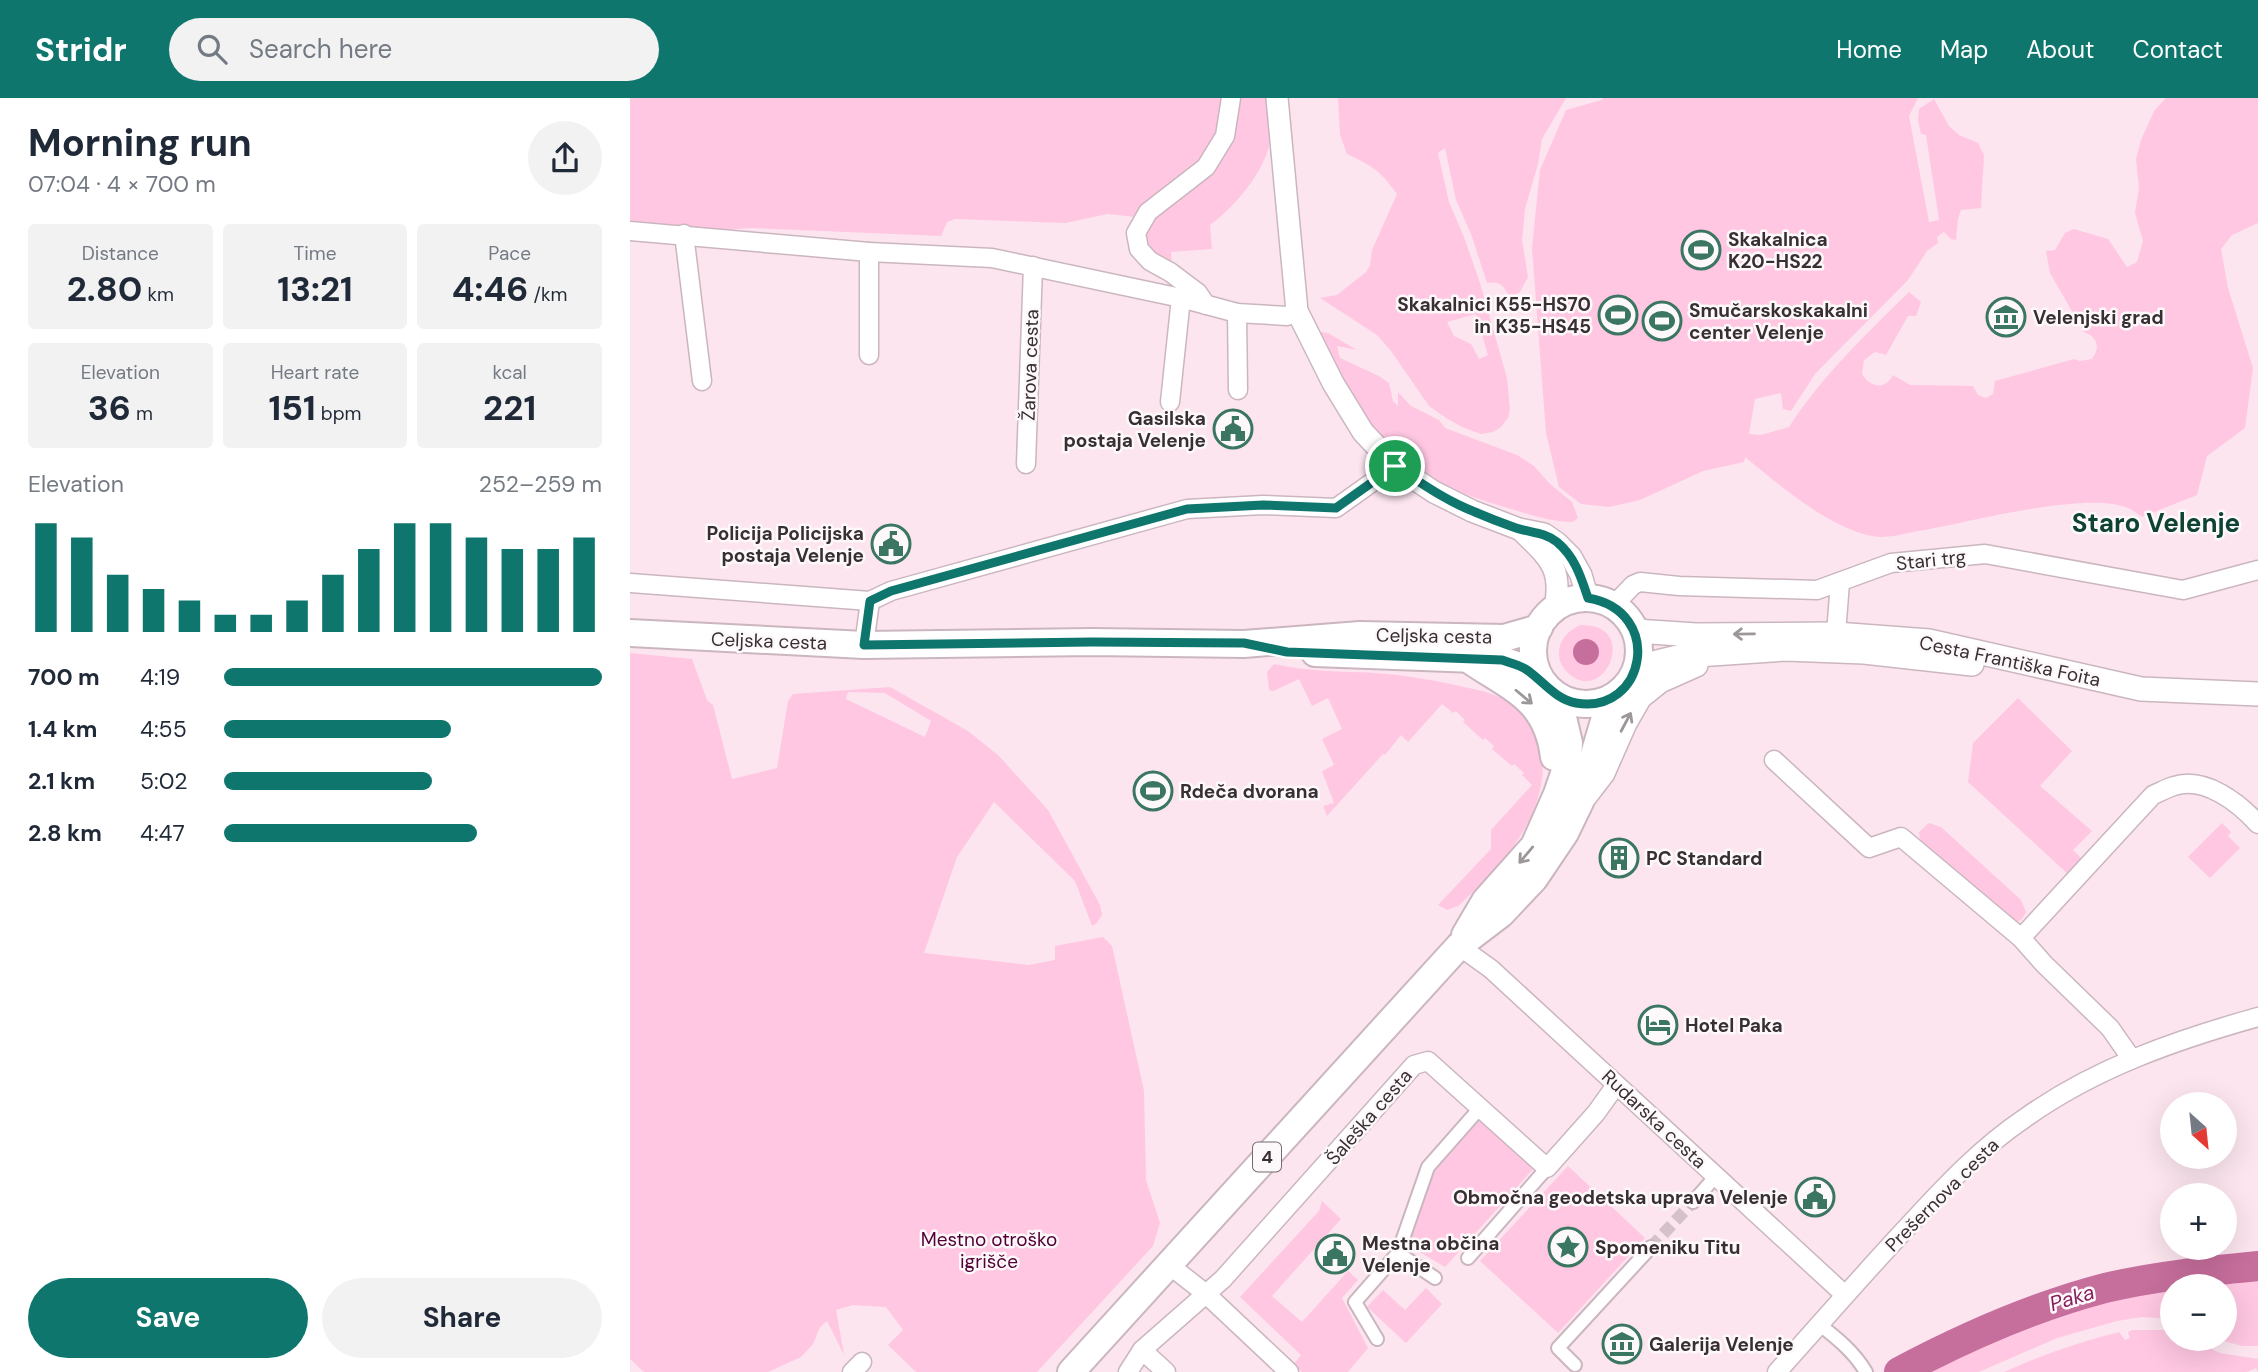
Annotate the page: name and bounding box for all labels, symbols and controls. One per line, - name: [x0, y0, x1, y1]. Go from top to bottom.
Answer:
- search box: [169, 18, 659, 81]
- text: Stridr: [35, 28, 127, 71]
- icon: search: [193, 30, 231, 68]
- text: Search here: [249, 32, 392, 66]
- text: Home: [1836, 34, 1902, 65]
- text: Map: [1940, 34, 1988, 65]
- text: About: [2026, 34, 2095, 65]
- text: Contact: [2133, 34, 2223, 65]
- text: Morning run: [28, 118, 252, 168]
- button: share: [528, 121, 602, 195]
- text: 07:04 · 4 × 700 m: [28, 169, 216, 199]
- place label: Skakalnica K20-HS22: [1728, 227, 1828, 274]
- sports icon: Skakalnica K20-HS22: [1680, 229, 1722, 271]
- text: Distance: [82, 241, 159, 266]
- text: Time: [294, 241, 336, 266]
- text: Pace: [488, 241, 531, 266]
- text: 2.80: [67, 266, 142, 312]
- text: 13:21: [277, 266, 353, 312]
- text: 4:46: [452, 266, 528, 312]
- text: km: [142, 282, 174, 307]
- text: /km: [528, 282, 567, 307]
- place label: Skakalnici K55-HS70 in K35-HS45: [1397, 292, 1591, 339]
- sports icon: Skakalnici K55-HS70 in K35-HS45: [1597, 294, 1639, 336]
- museum icon: Velenjski grad: [1985, 296, 2027, 338]
- place label: Smučarskoskakalni center Velenje: [1689, 298, 1868, 345]
- sports icon: Smučarskoskakalni center Velenje: [1641, 300, 1683, 342]
- place label: Velenjski grad: [2033, 305, 2164, 330]
- street label: Žarova cesta: [1016, 309, 1044, 421]
- text: Elevation: [81, 360, 160, 385]
- text: Heart rate: [271, 360, 359, 385]
- text: kcal: [492, 360, 527, 385]
- text: 36: [88, 385, 131, 431]
- text: 151: [268, 385, 316, 431]
- text: 221: [483, 385, 536, 431]
- text: m: [131, 401, 153, 426]
- text: bpm: [316, 401, 362, 426]
- place label: Gasilska postaja Velenje: [1063, 406, 1206, 453]
- public building icon: Gasilska postaja Velenje: [1212, 408, 1254, 450]
- pin: [1365, 436, 1425, 496]
- icon: arrive: [1376, 447, 1414, 485]
- text: Elevation: [28, 469, 124, 499]
- text: 252–259 m: [479, 469, 602, 499]
- district label: Staro Velenje: [2072, 506, 2240, 540]
- place label: Policija Policijska postaja Velenje: [707, 521, 864, 568]
- public building icon: Policija Policijska postaja Velenje: [870, 523, 912, 565]
- street label: Stari trg: [1895, 544, 1968, 576]
- street label: Celjska cesta: [1376, 622, 1492, 650]
- street label: Celjska cesta: [710, 626, 828, 656]
- one-way arrow: [1732, 627, 1755, 641]
- street label: Cesta Františka Foita: [1917, 630, 2103, 692]
- text: 700 m: [28, 662, 100, 692]
- text: 4:19: [140, 662, 180, 692]
- one-way arrow: [1515, 688, 1533, 704]
- one-way arrow: [1620, 712, 1633, 733]
- text: 1.4 km: [28, 714, 97, 744]
- text: 4:55: [140, 714, 187, 744]
- text: 2.1 km: [28, 766, 95, 796]
- text: 5:02: [140, 766, 187, 796]
- sports icon: Rdeča dvorana: [1132, 770, 1174, 812]
- place label: Rdeča dvorana: [1180, 779, 1319, 804]
- text: 2.8 km: [28, 818, 102, 848]
- text: 4:47: [140, 818, 185, 848]
- building icon: PC Standard: [1598, 837, 1640, 879]
- one-way arrow: [1519, 846, 1535, 864]
- place label: PC Standard: [1646, 846, 1762, 871]
- hotel icon: Hotel Paka: [1637, 1004, 1679, 1046]
- place label: Hotel Paka: [1685, 1013, 1783, 1038]
- street label: Šaleška cesta: [1320, 1064, 1418, 1170]
- street label: Rudarska cesta: [1596, 1064, 1712, 1174]
- north arrow: [2160, 1092, 2236, 1169]
- map controls: [2160, 1092, 2237, 1351]
- street label: Prešernova cesta: [1880, 1133, 2004, 1257]
- road number: 4: [1253, 1142, 1281, 1172]
- public building icon: Območna geodetska uprava Velenje: [1794, 1176, 1836, 1218]
- button: +: [2160, 1183, 2237, 1260]
- place label: Območna geodetska uprava Velenje: [1453, 1185, 1788, 1210]
- place icon: Spomeniku Titu: [1547, 1226, 1589, 1268]
- park label: Mestno otroško igrišče: [921, 1227, 1057, 1274]
- place label: Mestna občina Velenje: [1362, 1231, 1499, 1278]
- public building icon: Mestna občina Velenje: [1314, 1233, 1356, 1275]
- place label: Spomeniku Titu: [1595, 1235, 1740, 1260]
- button: −: [2160, 1274, 2237, 1351]
- button: Save: [28, 1278, 308, 1358]
- button: Share: [322, 1278, 602, 1358]
- water label: Paka: [2046, 1278, 2098, 1318]
- museum icon: Galerija Velenje: [1601, 1323, 1643, 1365]
- place label: Galerija Velenje: [1649, 1332, 1794, 1357]

